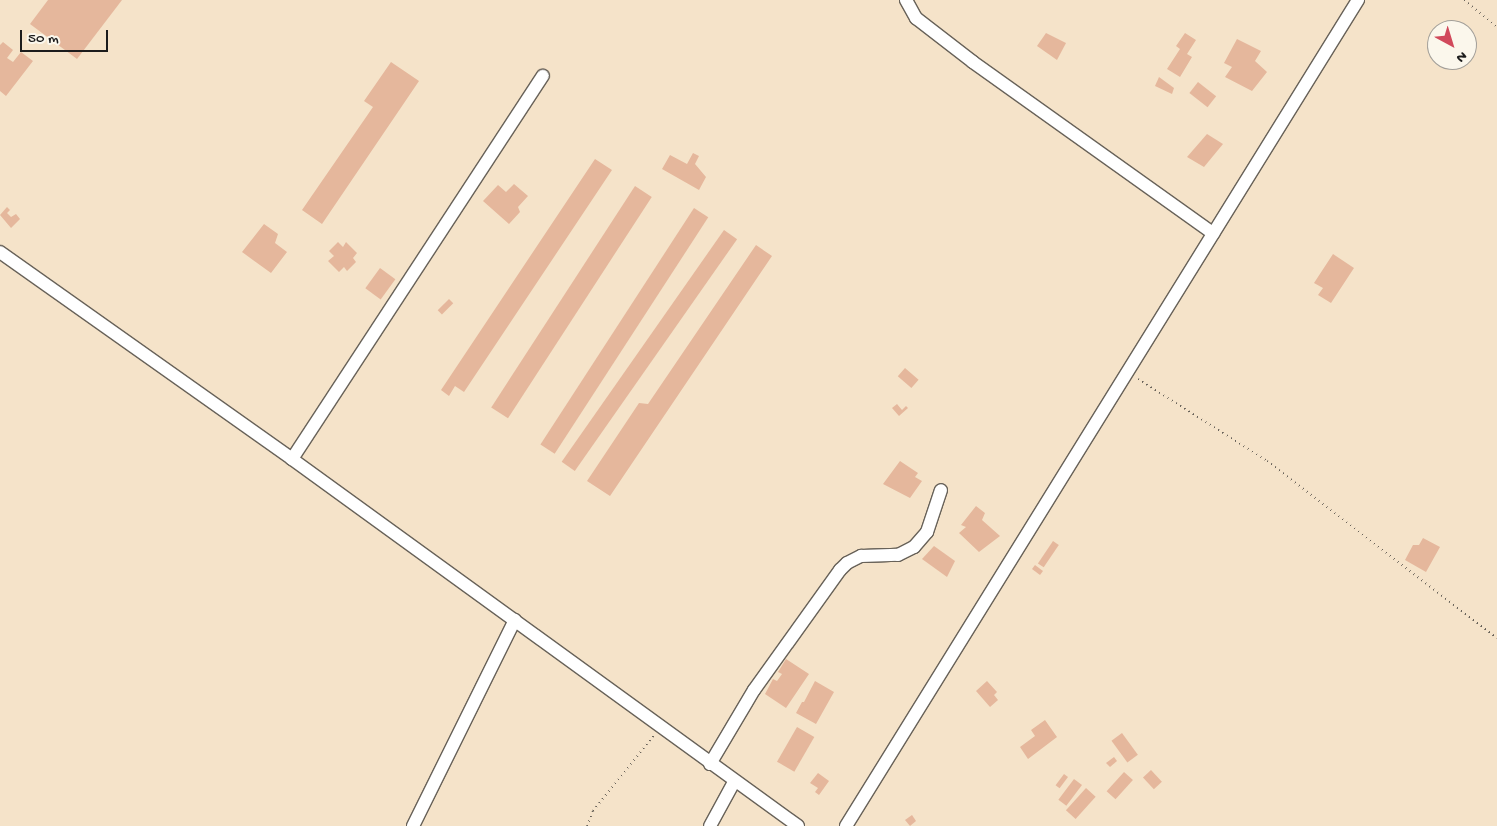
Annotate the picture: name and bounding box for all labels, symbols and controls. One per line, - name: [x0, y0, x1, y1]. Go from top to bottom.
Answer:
- scale bar: [22, 20, 110, 52]
- north arrow: [1427, 20, 1477, 70]
- text: 50 m: [28, 30, 59, 48]
- text: N: [1452, 47, 1470, 66]

